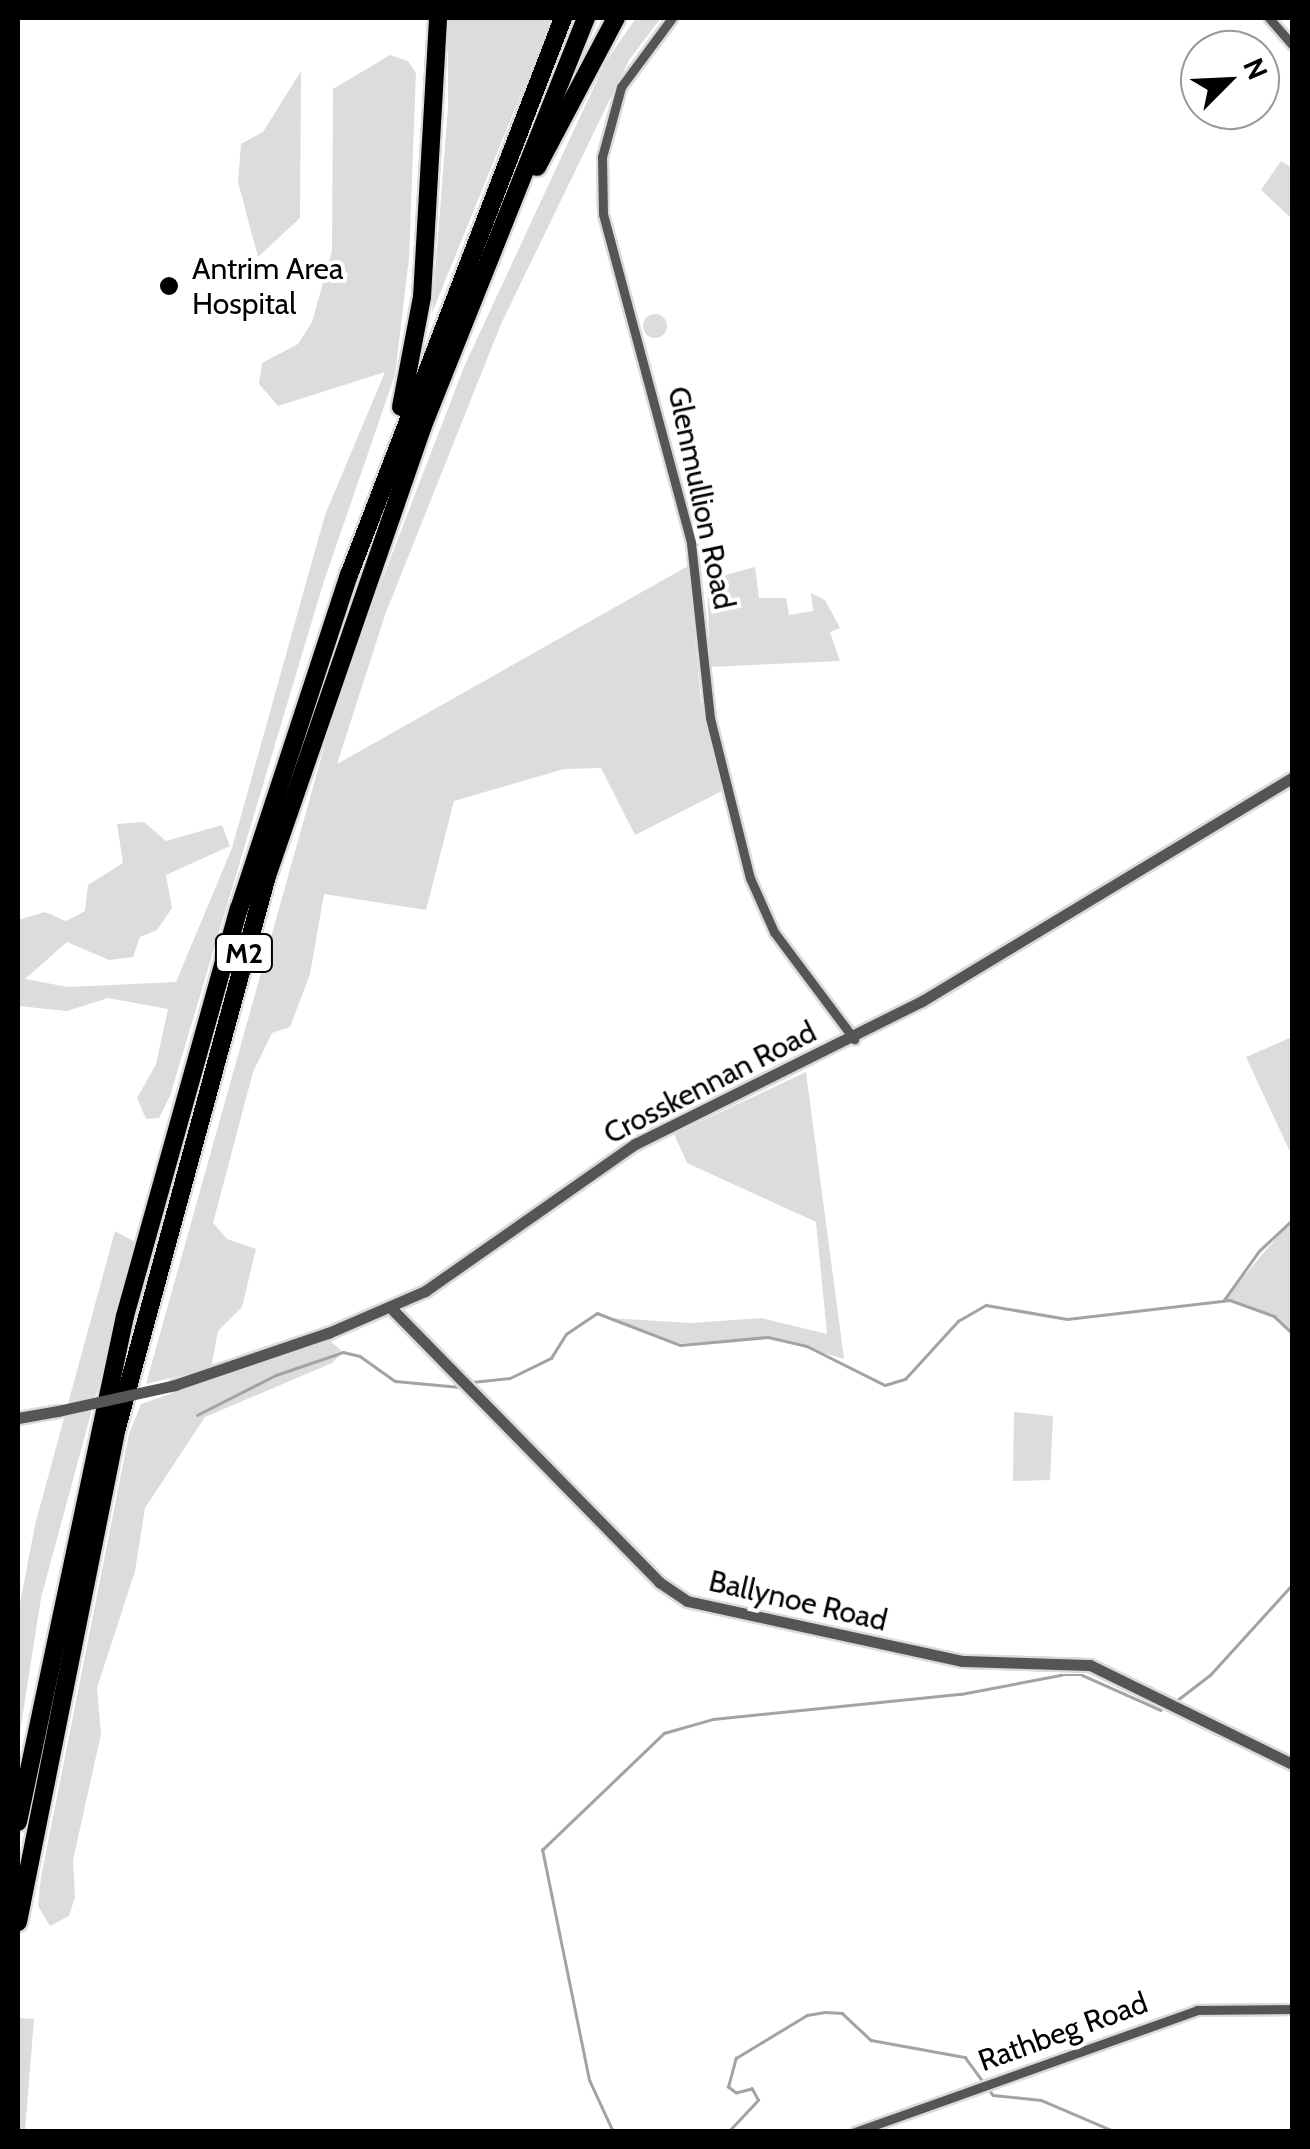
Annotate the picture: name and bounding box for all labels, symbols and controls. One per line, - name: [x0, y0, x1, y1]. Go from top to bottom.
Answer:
- north arrow: [1180, 30, 1280, 130]
- text: N: [1236, 53, 1275, 85]
- place label: Antrim Area Hospital: [192, 251, 343, 322]
- marker: Antrim Area Hospital: [156, 273, 182, 299]
- street label: Glenmullion Road: [660, 383, 742, 613]
- road number: M2: [214, 930, 274, 976]
- street label: Crosskennan Road: [598, 1014, 822, 1152]
- street label: Ballynoe Road: [705, 1563, 891, 1639]
- street label: Rathbeg Road: [974, 1985, 1152, 2079]

